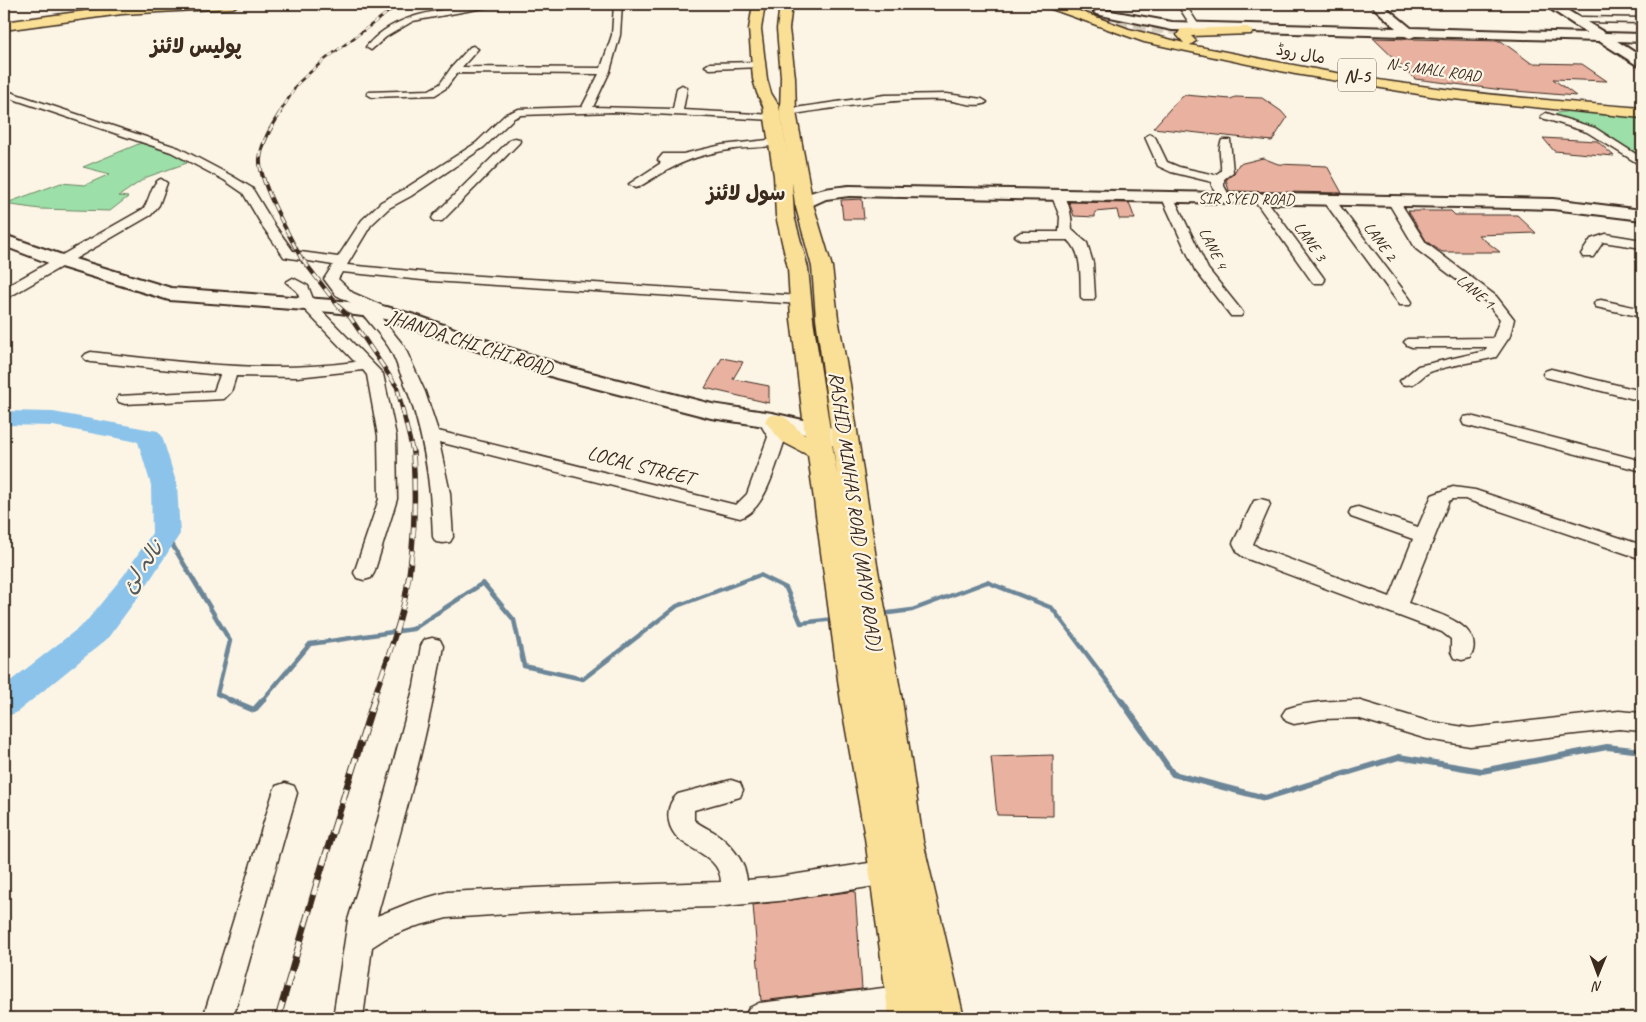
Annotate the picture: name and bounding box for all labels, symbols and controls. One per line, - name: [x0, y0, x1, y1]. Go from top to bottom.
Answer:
- district label: پولیس لائنز: [148, 33, 242, 59]
- street label: مال روڈ: [1275, 39, 1327, 69]
- street label: N-5 MALL ROAD: [1386, 54, 1484, 87]
- road number: N-5: [1338, 58, 1376, 92]
- district label: سول لائنز: [705, 180, 785, 206]
- street label: SIR SYED ROAD: [1198, 188, 1296, 210]
- street label: LANE 3: [1289, 218, 1332, 267]
- street label: LANE 2: [1359, 218, 1402, 267]
- street label: LANE 4: [1194, 224, 1233, 274]
- street label: LANE 1: [1452, 270, 1499, 314]
- street label: JHANDA CHI CHI ROAD: [383, 304, 557, 381]
- street label: RASHID MINHAS ROAD (MAYO ROAD): [824, 370, 888, 653]
- street label: LOCAL STREET: [585, 440, 700, 492]
- water label: نالہ لئ: [115, 534, 171, 597]
- north arrow: [1574, 950, 1624, 1000]
- text: N: [1591, 978, 1602, 995]

